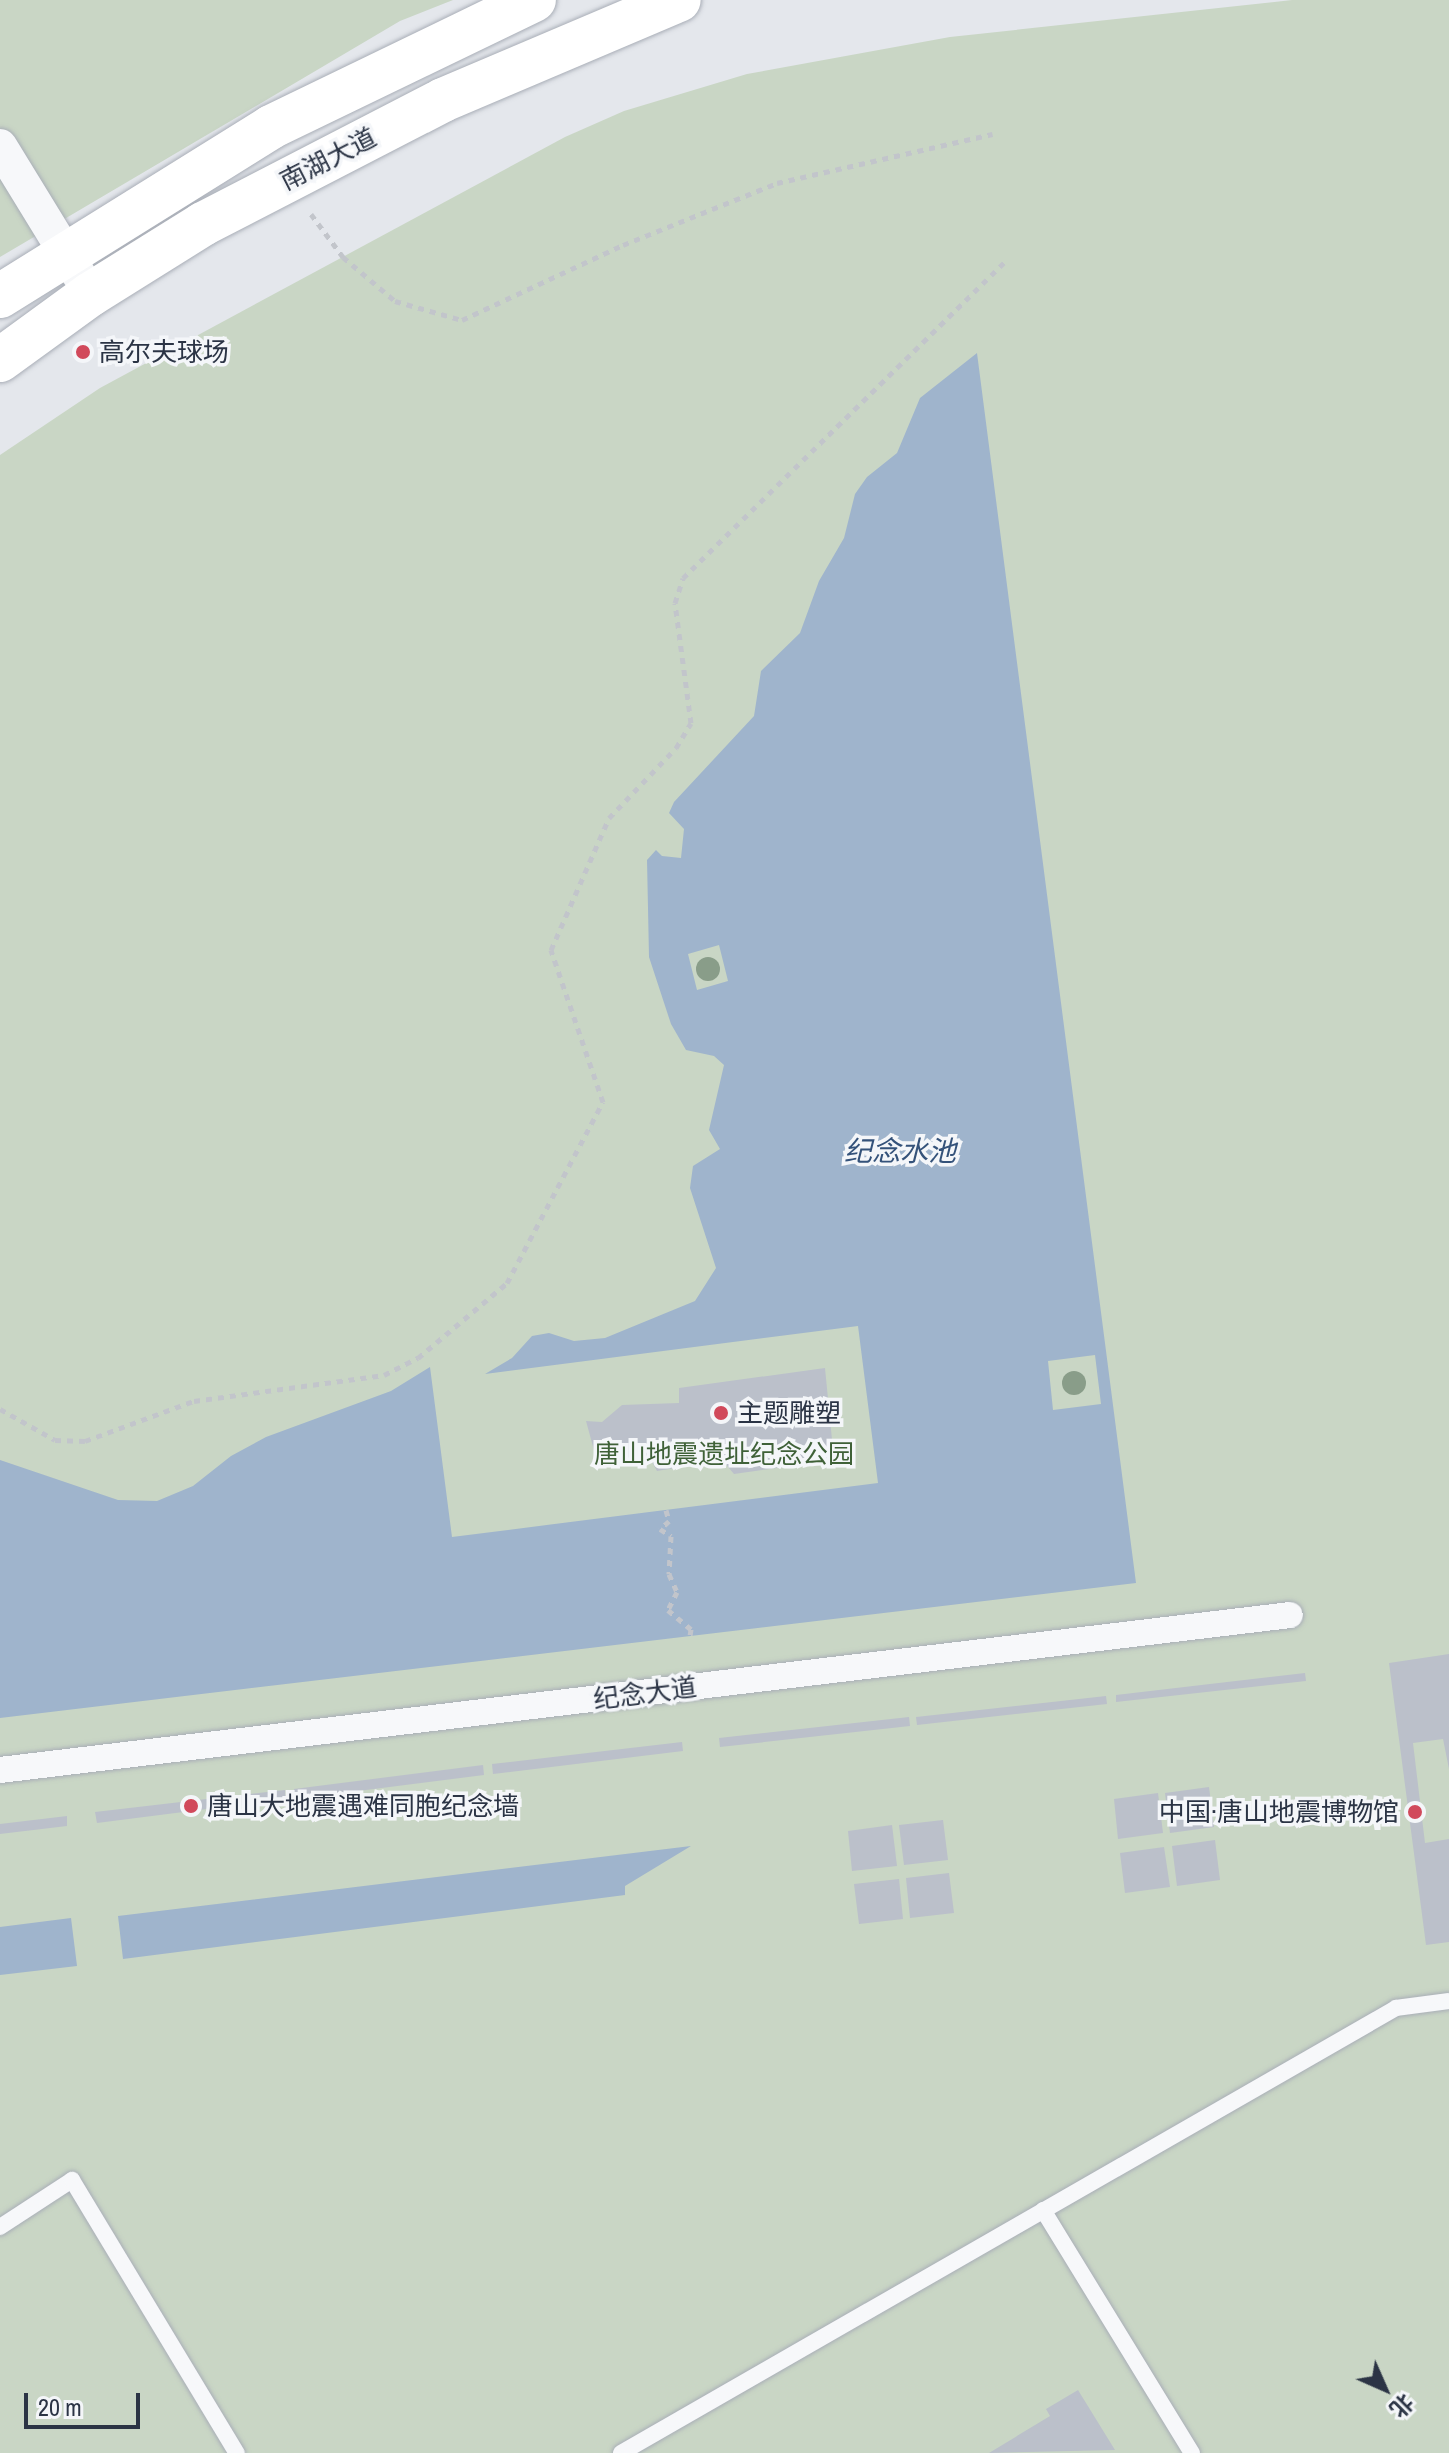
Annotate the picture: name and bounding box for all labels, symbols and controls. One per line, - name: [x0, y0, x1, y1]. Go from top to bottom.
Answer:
- street label: 南湖大道: [275, 121, 381, 197]
- place label: 高尔夫球场: [99, 336, 229, 368]
- marker: 高尔夫球场: [74, 343, 92, 361]
- water label: 纪念水池: [844, 1134, 956, 1168]
- place label: 主题雕塑: [737, 1397, 841, 1429]
- marker: 主题雕塑: [712, 1404, 730, 1422]
- park label: 唐山地震遗址纪念公园: [594, 1438, 854, 1470]
- street label: 纪念大道: [591, 1671, 699, 1715]
- place label: 唐山大地震遇难同胞纪念墙: [207, 1790, 519, 1822]
- place label: 中国·唐山地震博物馆: [1159, 1796, 1399, 1828]
- marker: 唐山大地震遇难同胞纪念墙: [182, 1797, 200, 1815]
- marker: 中国·唐山地震博物馆: [1406, 1803, 1424, 1821]
- north arrow: [1345, 2349, 1425, 2429]
- scale bar: [28, 2377, 144, 2427]
- text: 北: [1384, 2388, 1420, 2424]
- text: 20 m: [38, 2391, 82, 2423]

